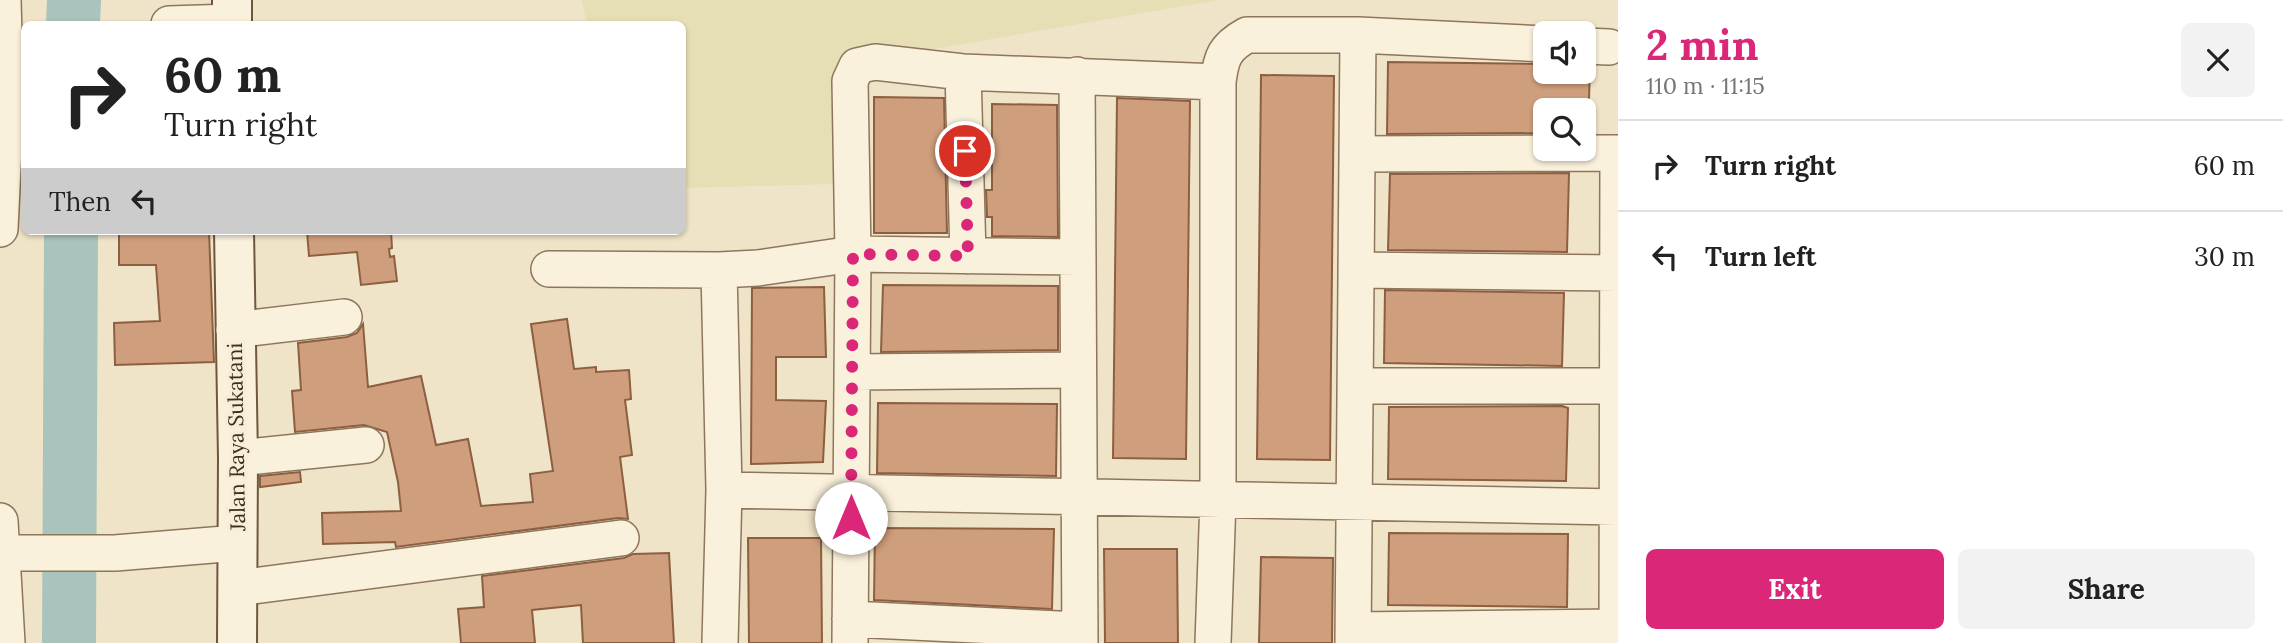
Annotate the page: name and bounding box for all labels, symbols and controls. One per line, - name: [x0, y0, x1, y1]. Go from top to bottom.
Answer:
- text: 2 min: [1646, 18, 1759, 72]
- map controls: [1533, 21, 1596, 161]
- button: sound: [1533, 21, 1596, 84]
- button: close: [2181, 23, 2255, 97]
- text: 60 m: [164, 43, 281, 105]
- icon: right: [49, 49, 140, 140]
- text: 110 m · 11:15: [1646, 71, 1765, 100]
- button: search: [1533, 98, 1596, 161]
- text: Turn right: [164, 104, 317, 145]
- pin: [935, 121, 995, 181]
- icon: arrive: [946, 132, 984, 170]
- icon: right: [1646, 147, 1684, 185]
- text: Turn right: [1705, 149, 1836, 182]
- text: 60 m: [2194, 149, 2255, 182]
- icon: left: [125, 182, 163, 220]
- text: Then: [49, 185, 111, 218]
- icon: left: [1646, 238, 1684, 276]
- text: Turn left: [1705, 240, 1816, 273]
- text: 30 m: [2194, 240, 2255, 273]
- street label: Jalan Raya Sukatani: [221, 343, 251, 532]
- position arrow: [814, 481, 888, 555]
- button: Exit: [1646, 549, 1944, 629]
- button: Share: [1958, 549, 2255, 629]

